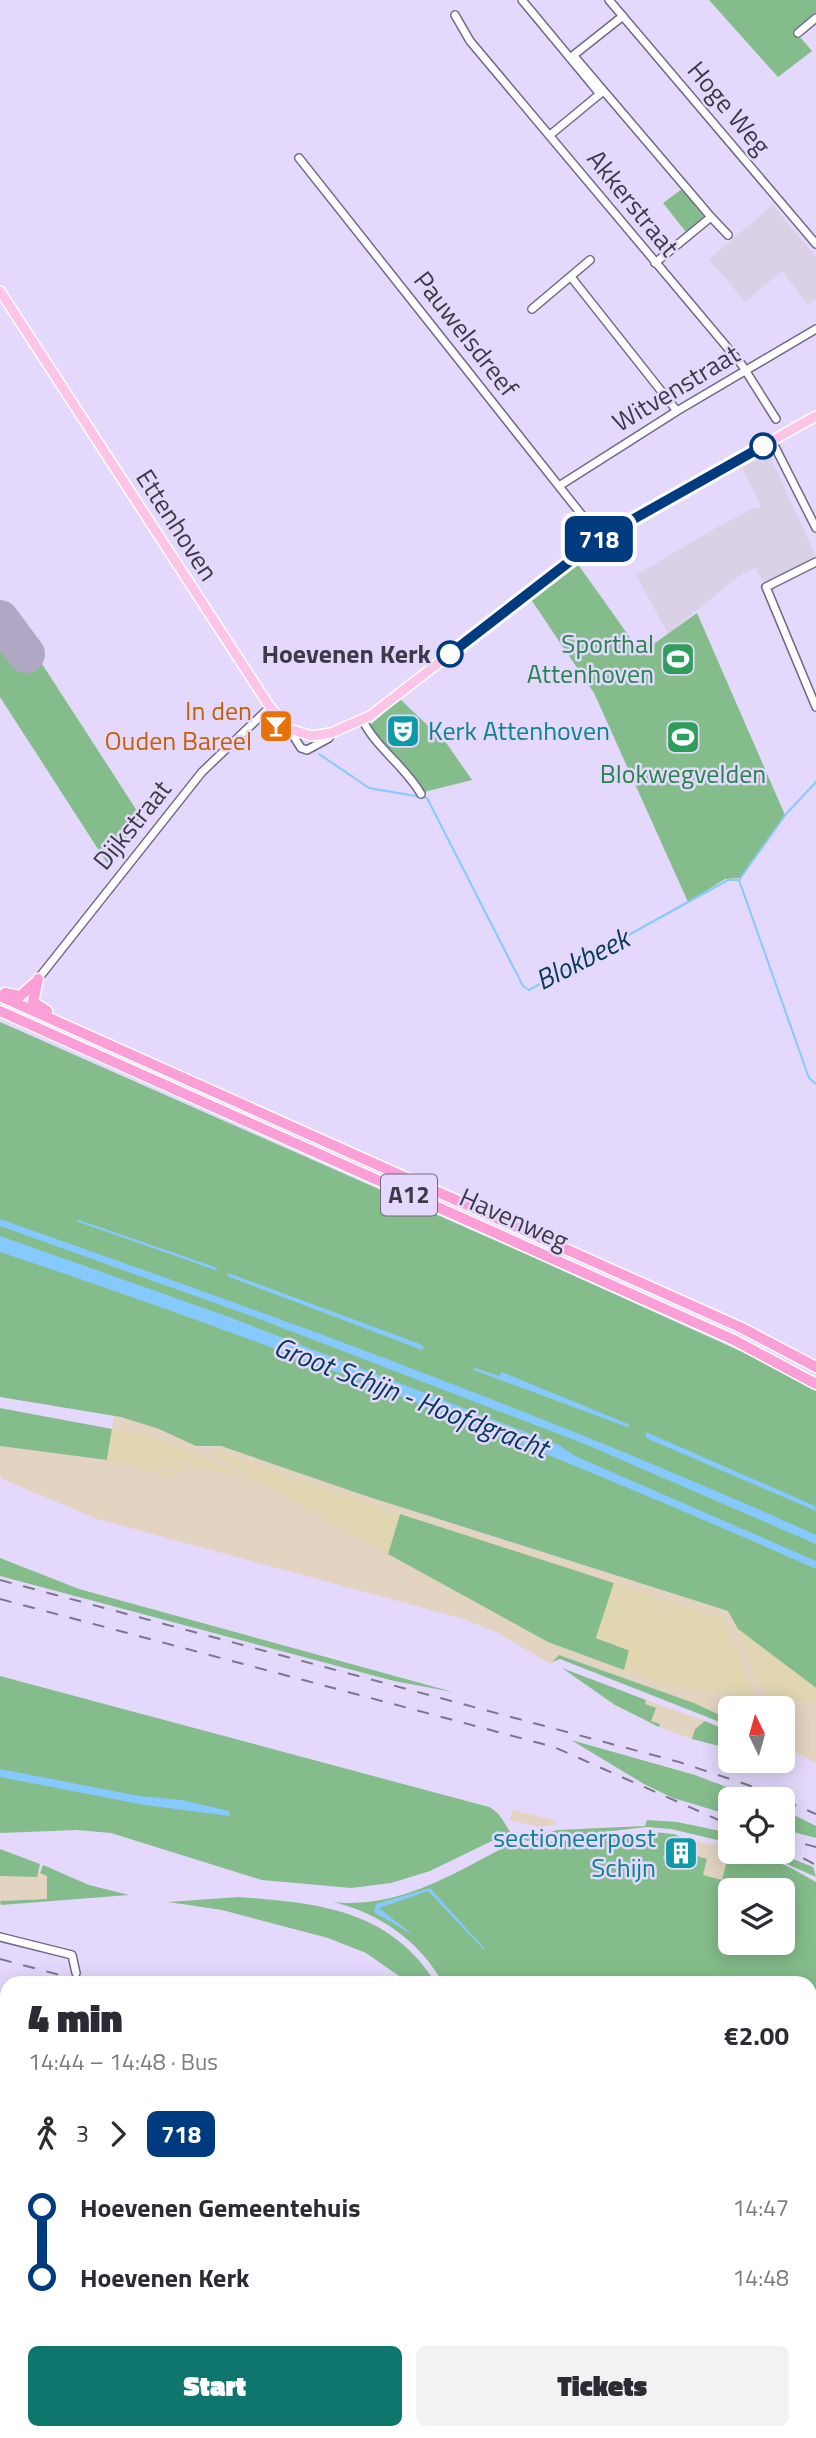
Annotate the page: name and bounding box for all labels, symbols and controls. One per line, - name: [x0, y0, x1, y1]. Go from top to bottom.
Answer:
- street label: Hoge Weg: [678, 52, 780, 163]
- street label: Akkerstraat: [578, 141, 689, 265]
- street label: Pauwelsdreef: [405, 262, 528, 405]
- street label: Witvenstraat: [605, 334, 747, 441]
- unlabelled marker: [750, 433, 776, 459]
- street label: Ettenhoven: [127, 461, 228, 588]
- line badge: 718: [559, 516, 639, 562]
- text: 718: [579, 521, 619, 557]
- place label: Sporthal Attenhoven: [527, 624, 654, 693]
- place label: Hoevenen Kerk: [262, 634, 432, 673]
- sports icon: Sporthal Attenhoven: [659, 640, 697, 678]
- marker: Hoevenen Kerk: [437, 641, 463, 667]
- place label: In den Ouden Bareel: [104, 691, 252, 760]
- bar icon: In den Ouden Bareel: [257, 707, 295, 745]
- place label: Kerk Attenhoven: [428, 711, 610, 750]
- theatre icon: Kerk Attenhoven: [384, 712, 422, 750]
- sports icon: Blokwegvelden: [664, 718, 702, 756]
- place label: Blokwegvelden: [600, 754, 766, 793]
- street label: Dijkstraat: [83, 771, 180, 878]
- water label: Blokbeek: [527, 915, 640, 1001]
- road number: A12: [381, 1175, 437, 1216]
- street label: Havenweg: [453, 1177, 575, 1260]
- water label: Groot Schijn - Hoofdgracht: [268, 1324, 557, 1470]
- north arrow: [718, 1696, 794, 1773]
- map controls: [718, 1696, 795, 1955]
- button: locate: [718, 1787, 795, 1864]
- place label: sectioneerpost Schijn: [493, 1818, 656, 1887]
- building icon: sectioneerpost Schijn: [662, 1834, 700, 1872]
- button: layers: [718, 1878, 795, 1955]
- text: 4 min: [28, 1989, 122, 2047]
- text: €2.00: [724, 2016, 789, 2055]
- text: 14:44 – 14:48 · Bus: [28, 2044, 218, 2079]
- icon: walk: [28, 2115, 66, 2153]
- icon: forward: [99, 2115, 137, 2153]
- text: 3: [76, 2116, 89, 2151]
- text: 718: [161, 2116, 201, 2152]
- text: Hoevenen Gemeentehuis: [80, 2188, 360, 2227]
- text: 14:47: [732, 2190, 789, 2225]
- text: Hoevenen Kerk: [80, 2258, 249, 2297]
- text: 14:48: [732, 2260, 789, 2295]
- button: Start: [28, 2346, 402, 2426]
- button: Tickets: [416, 2346, 789, 2426]

